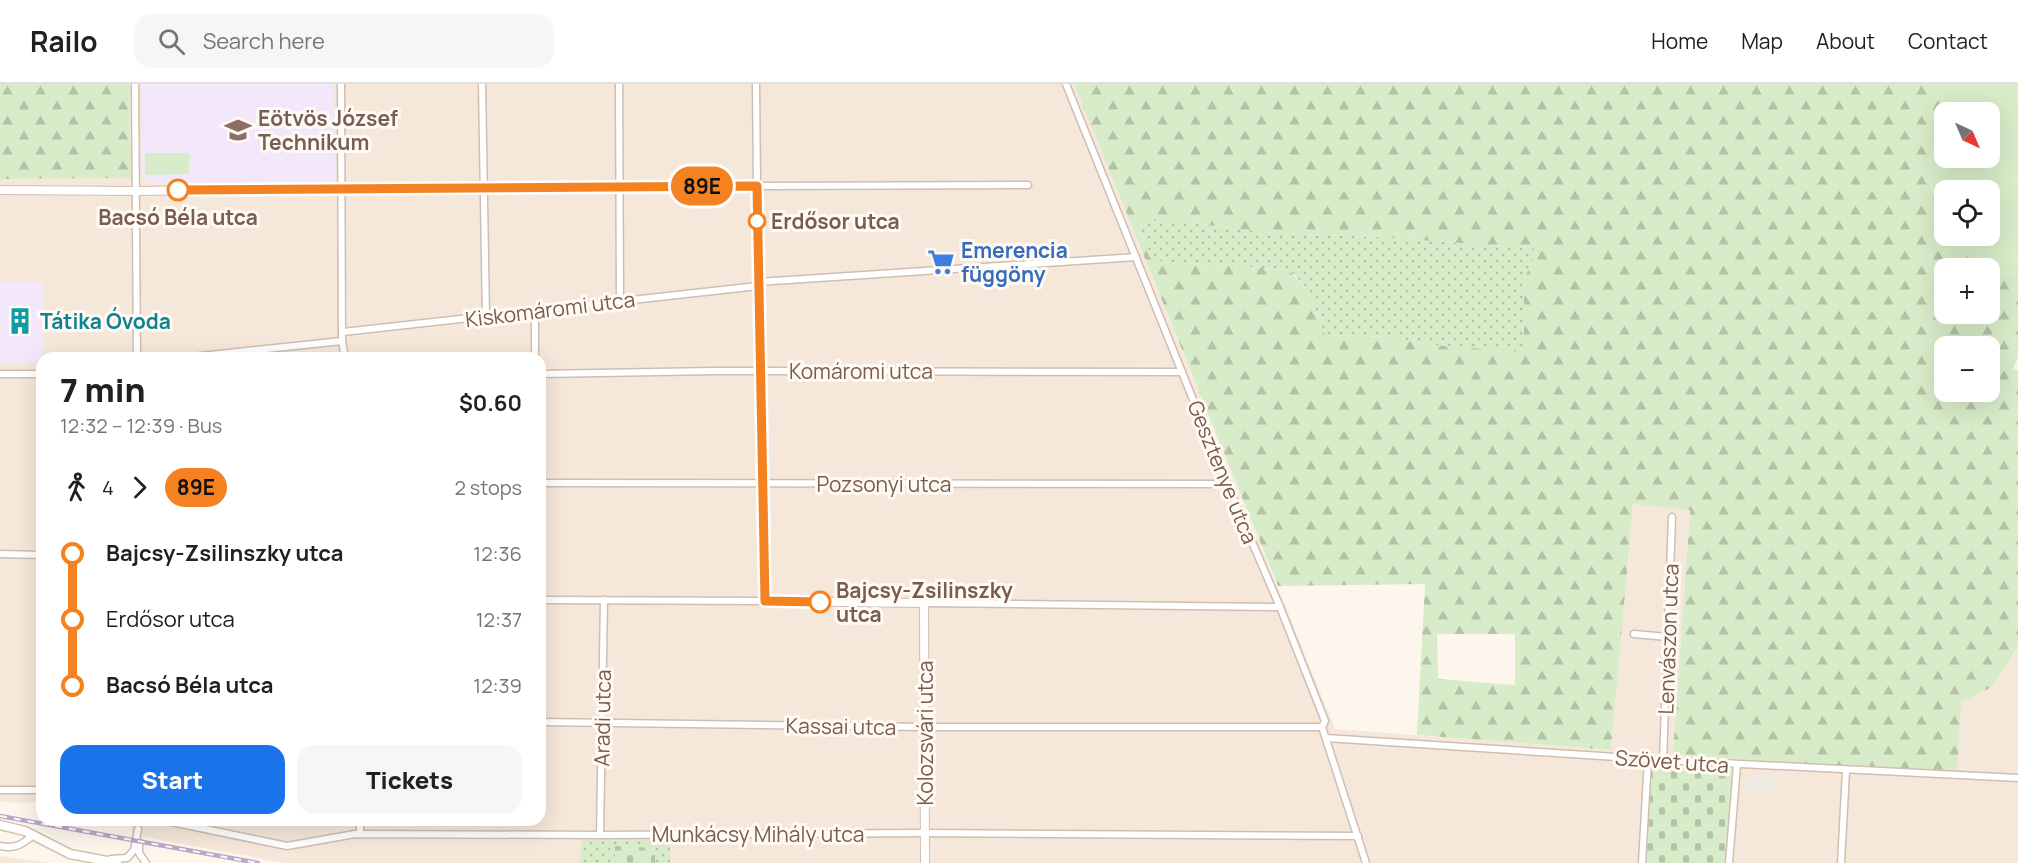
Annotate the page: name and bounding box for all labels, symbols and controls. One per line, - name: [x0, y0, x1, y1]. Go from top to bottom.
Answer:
- search box: [134, 14, 554, 68]
- text: Railo: [30, 22, 98, 60]
- icon: search: [155, 25, 188, 58]
- text: Search here: [203, 26, 325, 56]
- text: Home: [1651, 27, 1708, 55]
- text: Map: [1741, 27, 1783, 55]
- text: About: [1816, 27, 1875, 55]
- text: Contact: [1908, 27, 1988, 55]
- north arrow: [1934, 102, 2000, 168]
- map controls: [1934, 102, 2000, 402]
- place label: Eötvös József Technikum: [258, 104, 398, 156]
- school or university icon: Eötvös József Technikum: [223, 115, 253, 145]
- line badge: 89E: [668, 166, 736, 206]
- text: 89E: [683, 172, 721, 200]
- marker: Bacsó Béla utca: [167, 179, 189, 201]
- button: locate: [1934, 180, 2000, 246]
- place label: Bacsó Béla utca: [98, 203, 258, 231]
- place label: Erdősor utca: [771, 207, 900, 235]
- marker: Erdősor utca: [748, 212, 766, 230]
- place label: Emerencia függöny: [961, 236, 1068, 288]
- supermarket icon: Emerencia függöny: [926, 247, 956, 277]
- button: +: [1934, 258, 2000, 324]
- street label: Kiskomáromi utca: [463, 285, 637, 333]
- building icon: Tátika Óvoda: [5, 306, 35, 336]
- place label: Tátika Óvoda: [40, 307, 171, 335]
- button: −: [1934, 336, 2000, 402]
- street label: Komáromi utca: [789, 357, 933, 385]
- text: 7 min: [60, 367, 146, 412]
- text: $0.60: [459, 388, 522, 418]
- street label: Gesztenye utca: [1182, 396, 1264, 548]
- text: 12:32 – 12:39 · Bus: [60, 412, 222, 439]
- street label: Pozsonyi utca: [816, 470, 952, 498]
- icon: walk: [60, 471, 93, 504]
- icon: forward: [123, 471, 156, 504]
- text: 89E: [177, 473, 215, 501]
- text: 4: [102, 474, 114, 501]
- text: 2 stops: [454, 474, 522, 501]
- text: Bajcsy-Zsilinszky utca: [106, 538, 343, 568]
- text: 12:36: [473, 540, 522, 567]
- street label: Lenvászon utca: [1651, 563, 1685, 715]
- place label: Bajcsy-Zsilinszky utca: [836, 576, 1013, 628]
- marker: Bajcsy-Zsilinszky utca: [809, 591, 831, 613]
- text: Erdősor utca: [106, 604, 235, 634]
- text: 12:37: [476, 606, 522, 633]
- street label: Kolozsvári utca: [911, 661, 939, 805]
- street label: Aradi utca: [587, 669, 617, 767]
- text: Bacsó Béla utca: [106, 670, 273, 700]
- text: 12:39: [473, 672, 522, 699]
- street label: Kassai utca: [785, 711, 897, 741]
- street label: Szövet utca: [1614, 743, 1730, 779]
- button: Start: [60, 745, 285, 814]
- button: Tickets: [297, 745, 522, 814]
- street label: Munkácsy Mihály utca: [652, 820, 864, 848]

